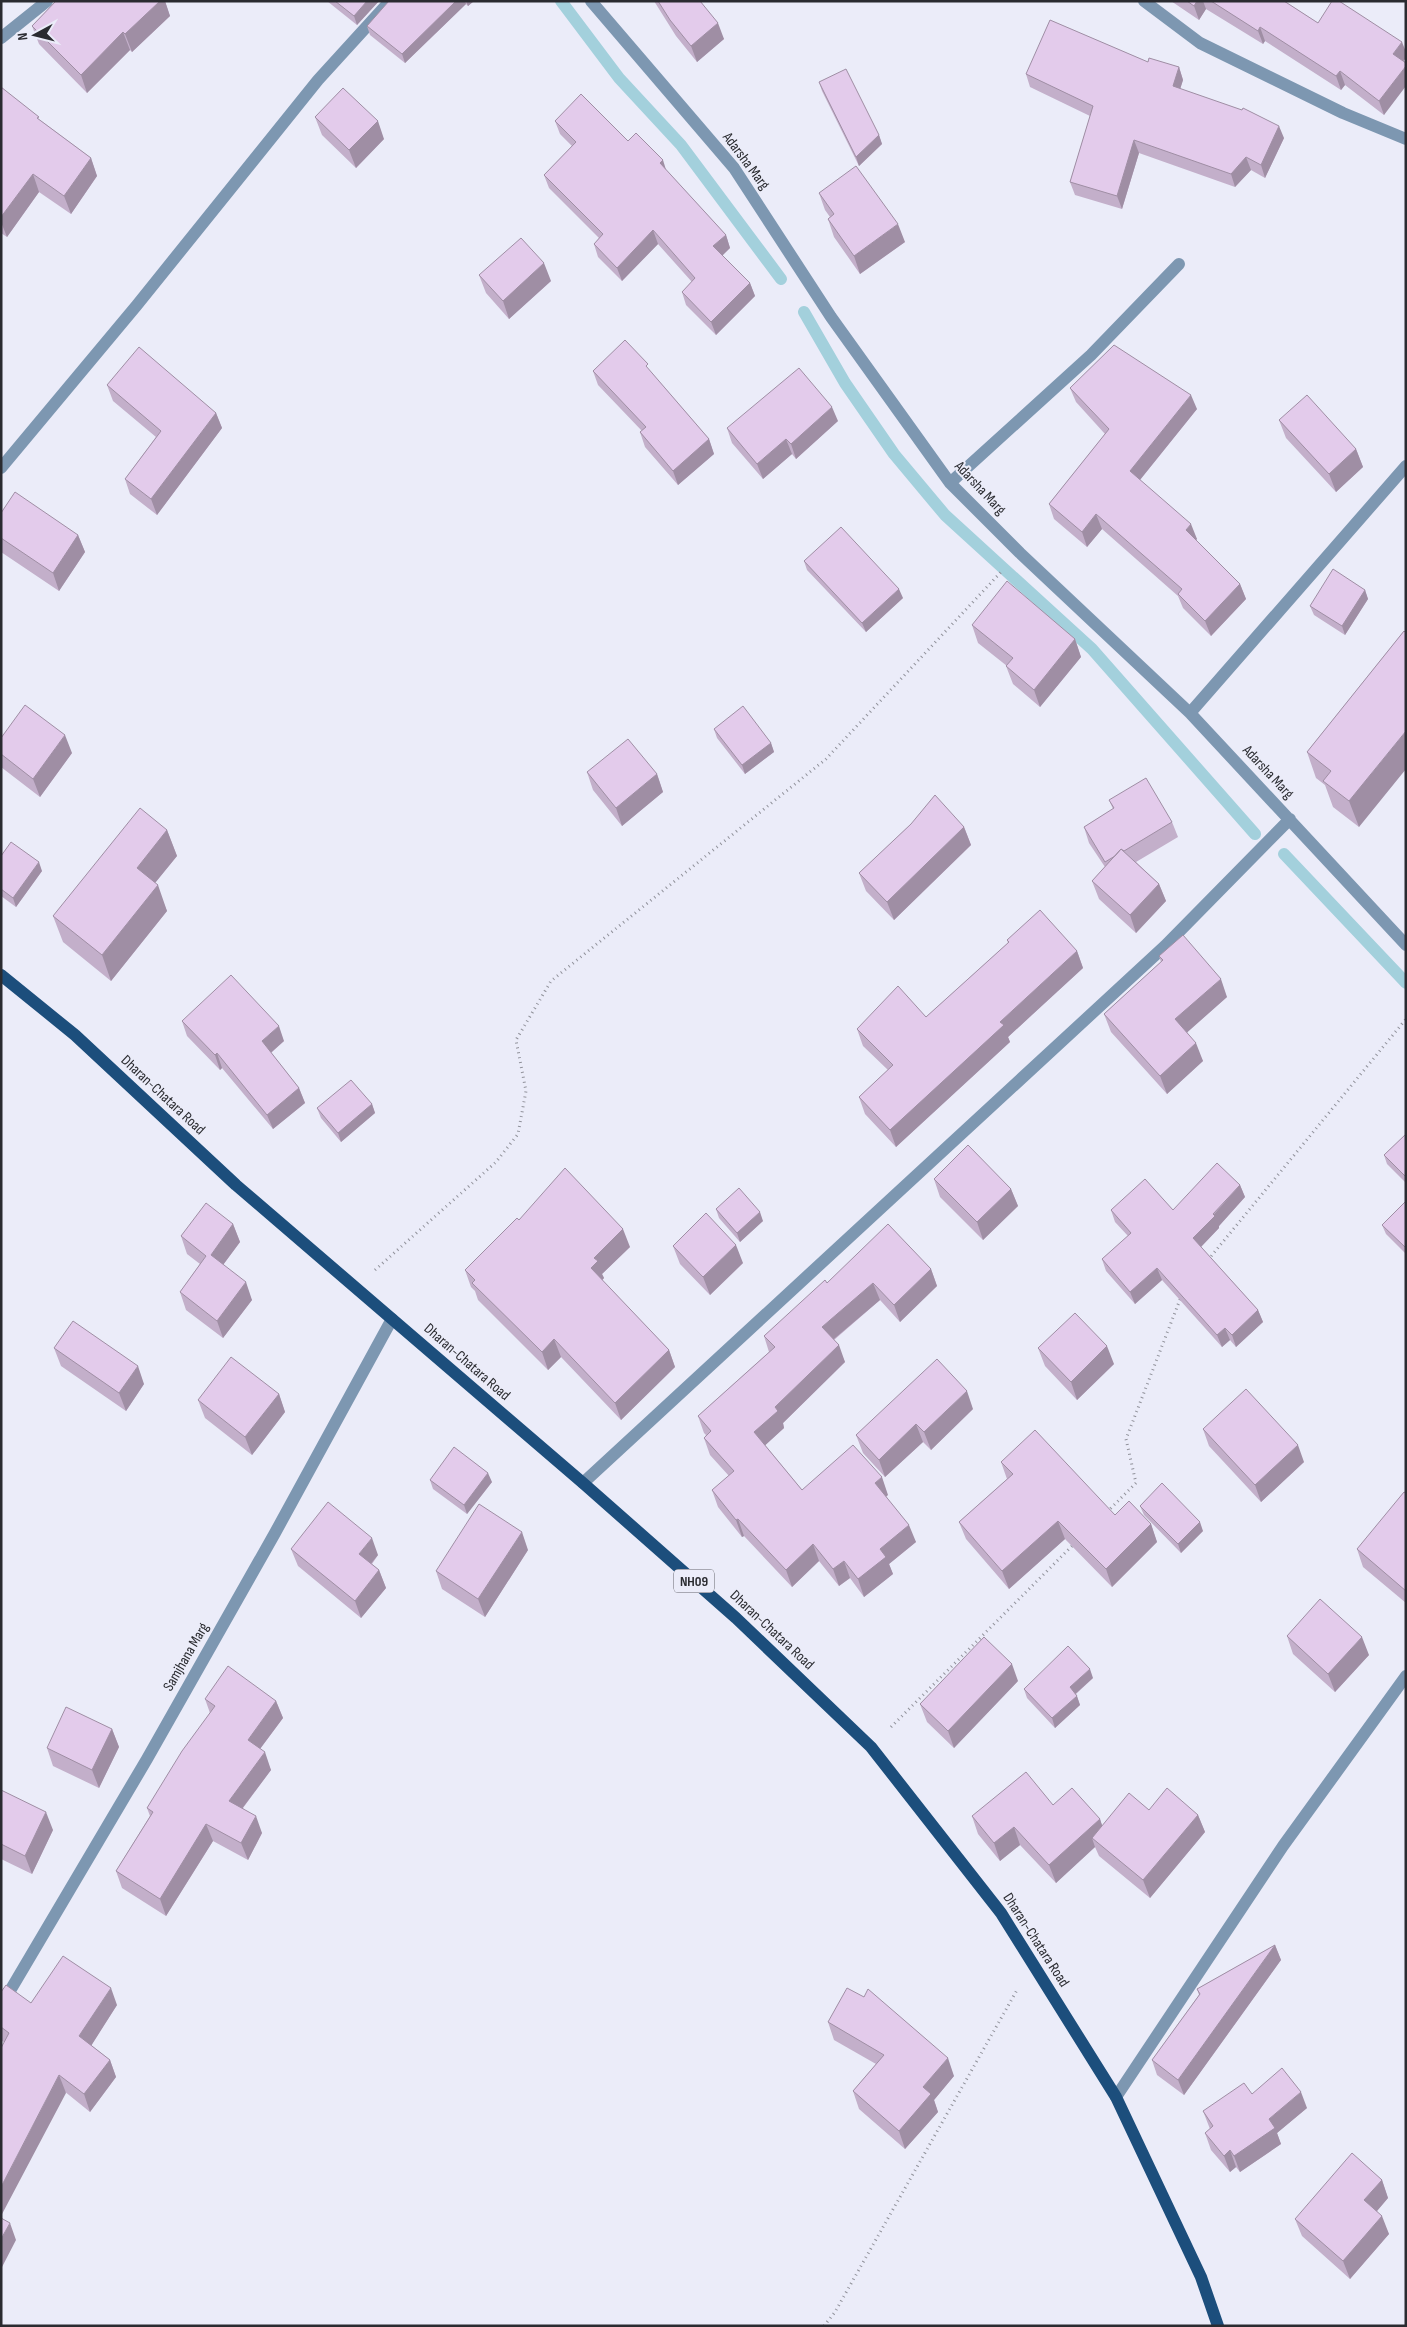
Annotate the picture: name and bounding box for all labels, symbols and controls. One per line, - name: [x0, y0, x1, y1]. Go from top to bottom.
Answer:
- north arrow: [10, 10, 60, 60]
- text: N: [14, 32, 31, 41]
- street label: Adarsha Marg: [718, 128, 774, 193]
- street label: Adarsha Marg: [950, 456, 1010, 519]
- street label: Adarsha Marg: [1238, 740, 1298, 803]
- street label: Dharan-Chatara Road: [117, 1051, 209, 1139]
- street label: Dharan-Chatara Road: [420, 1319, 514, 1405]
- road number: NH09: [674, 1570, 714, 1592]
- street label: Dharan-Chatara Road: [726, 1586, 818, 1674]
- street label: Samjhana Marg: [159, 1619, 213, 1695]
- street label: Dharan-Chatara Road: [999, 1889, 1073, 1991]

